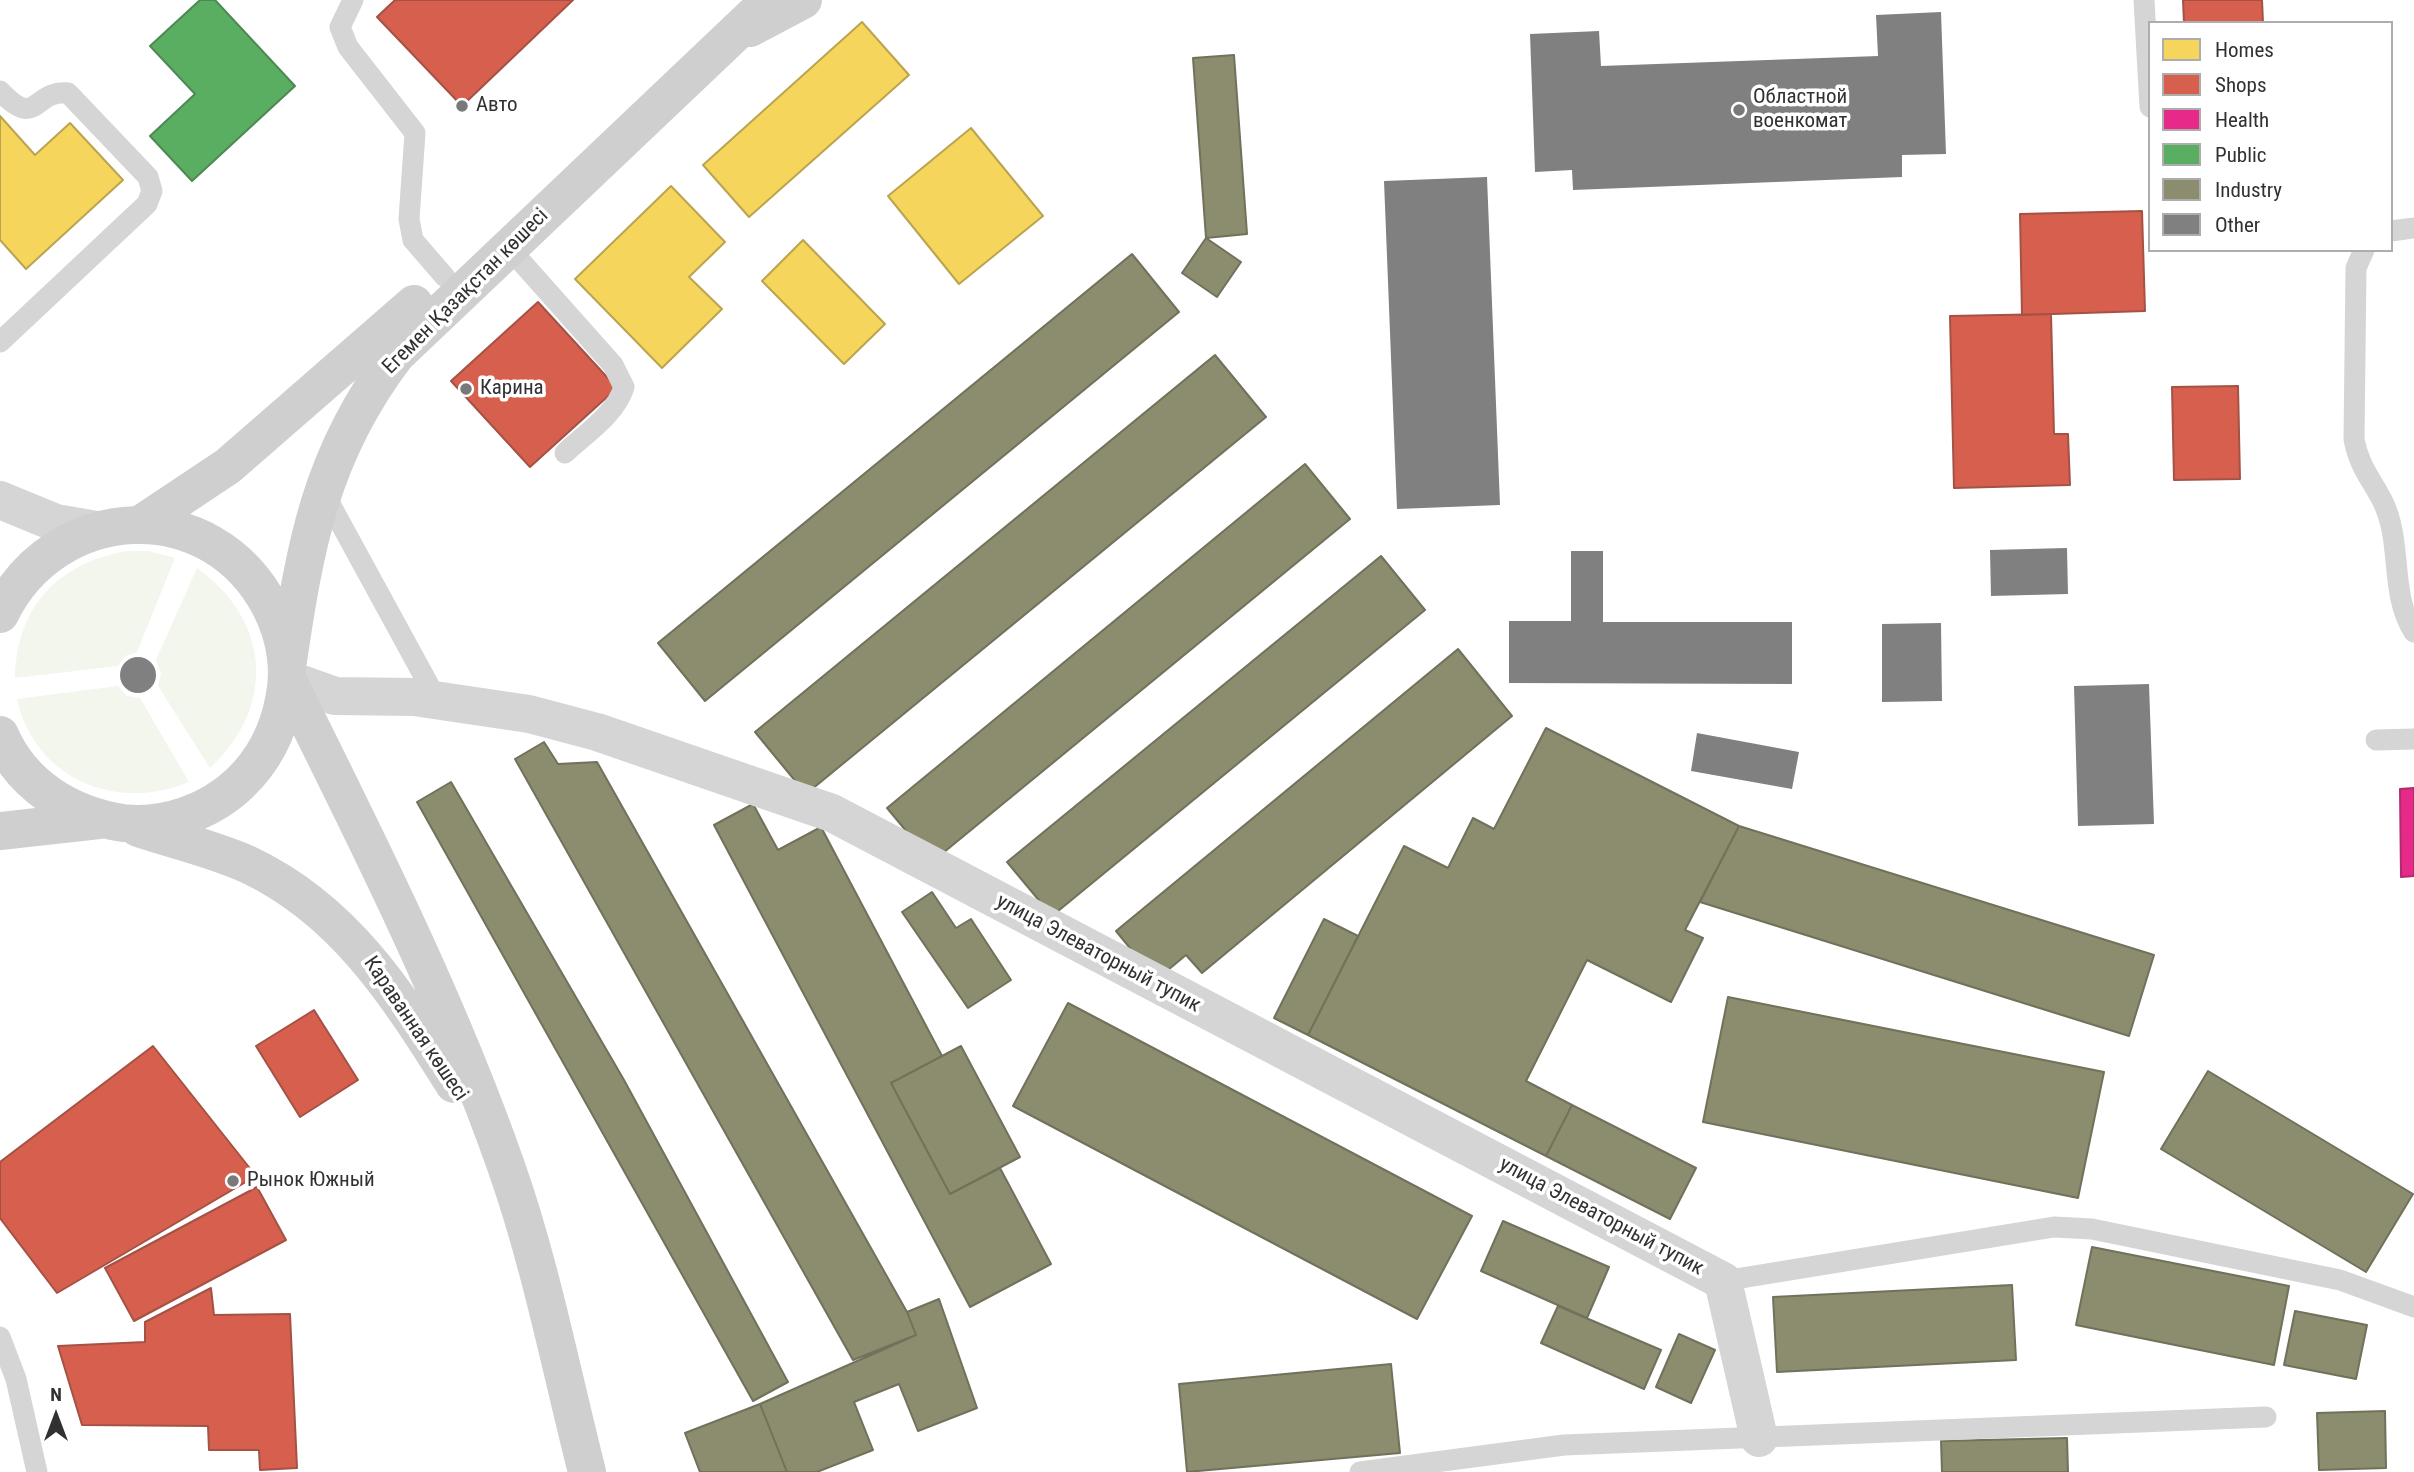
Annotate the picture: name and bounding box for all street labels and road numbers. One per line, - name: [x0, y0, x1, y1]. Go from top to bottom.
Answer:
- street label: Егемен Қазақстан көшесі: [378, 204, 554, 380]
- street label: улица Элеваторный тупик: [991, 889, 1205, 1019]
- street label: Караванная көшесі: [357, 952, 473, 1106]
- street label: улица Элеваторный тупик: [1494, 1152, 1708, 1282]

